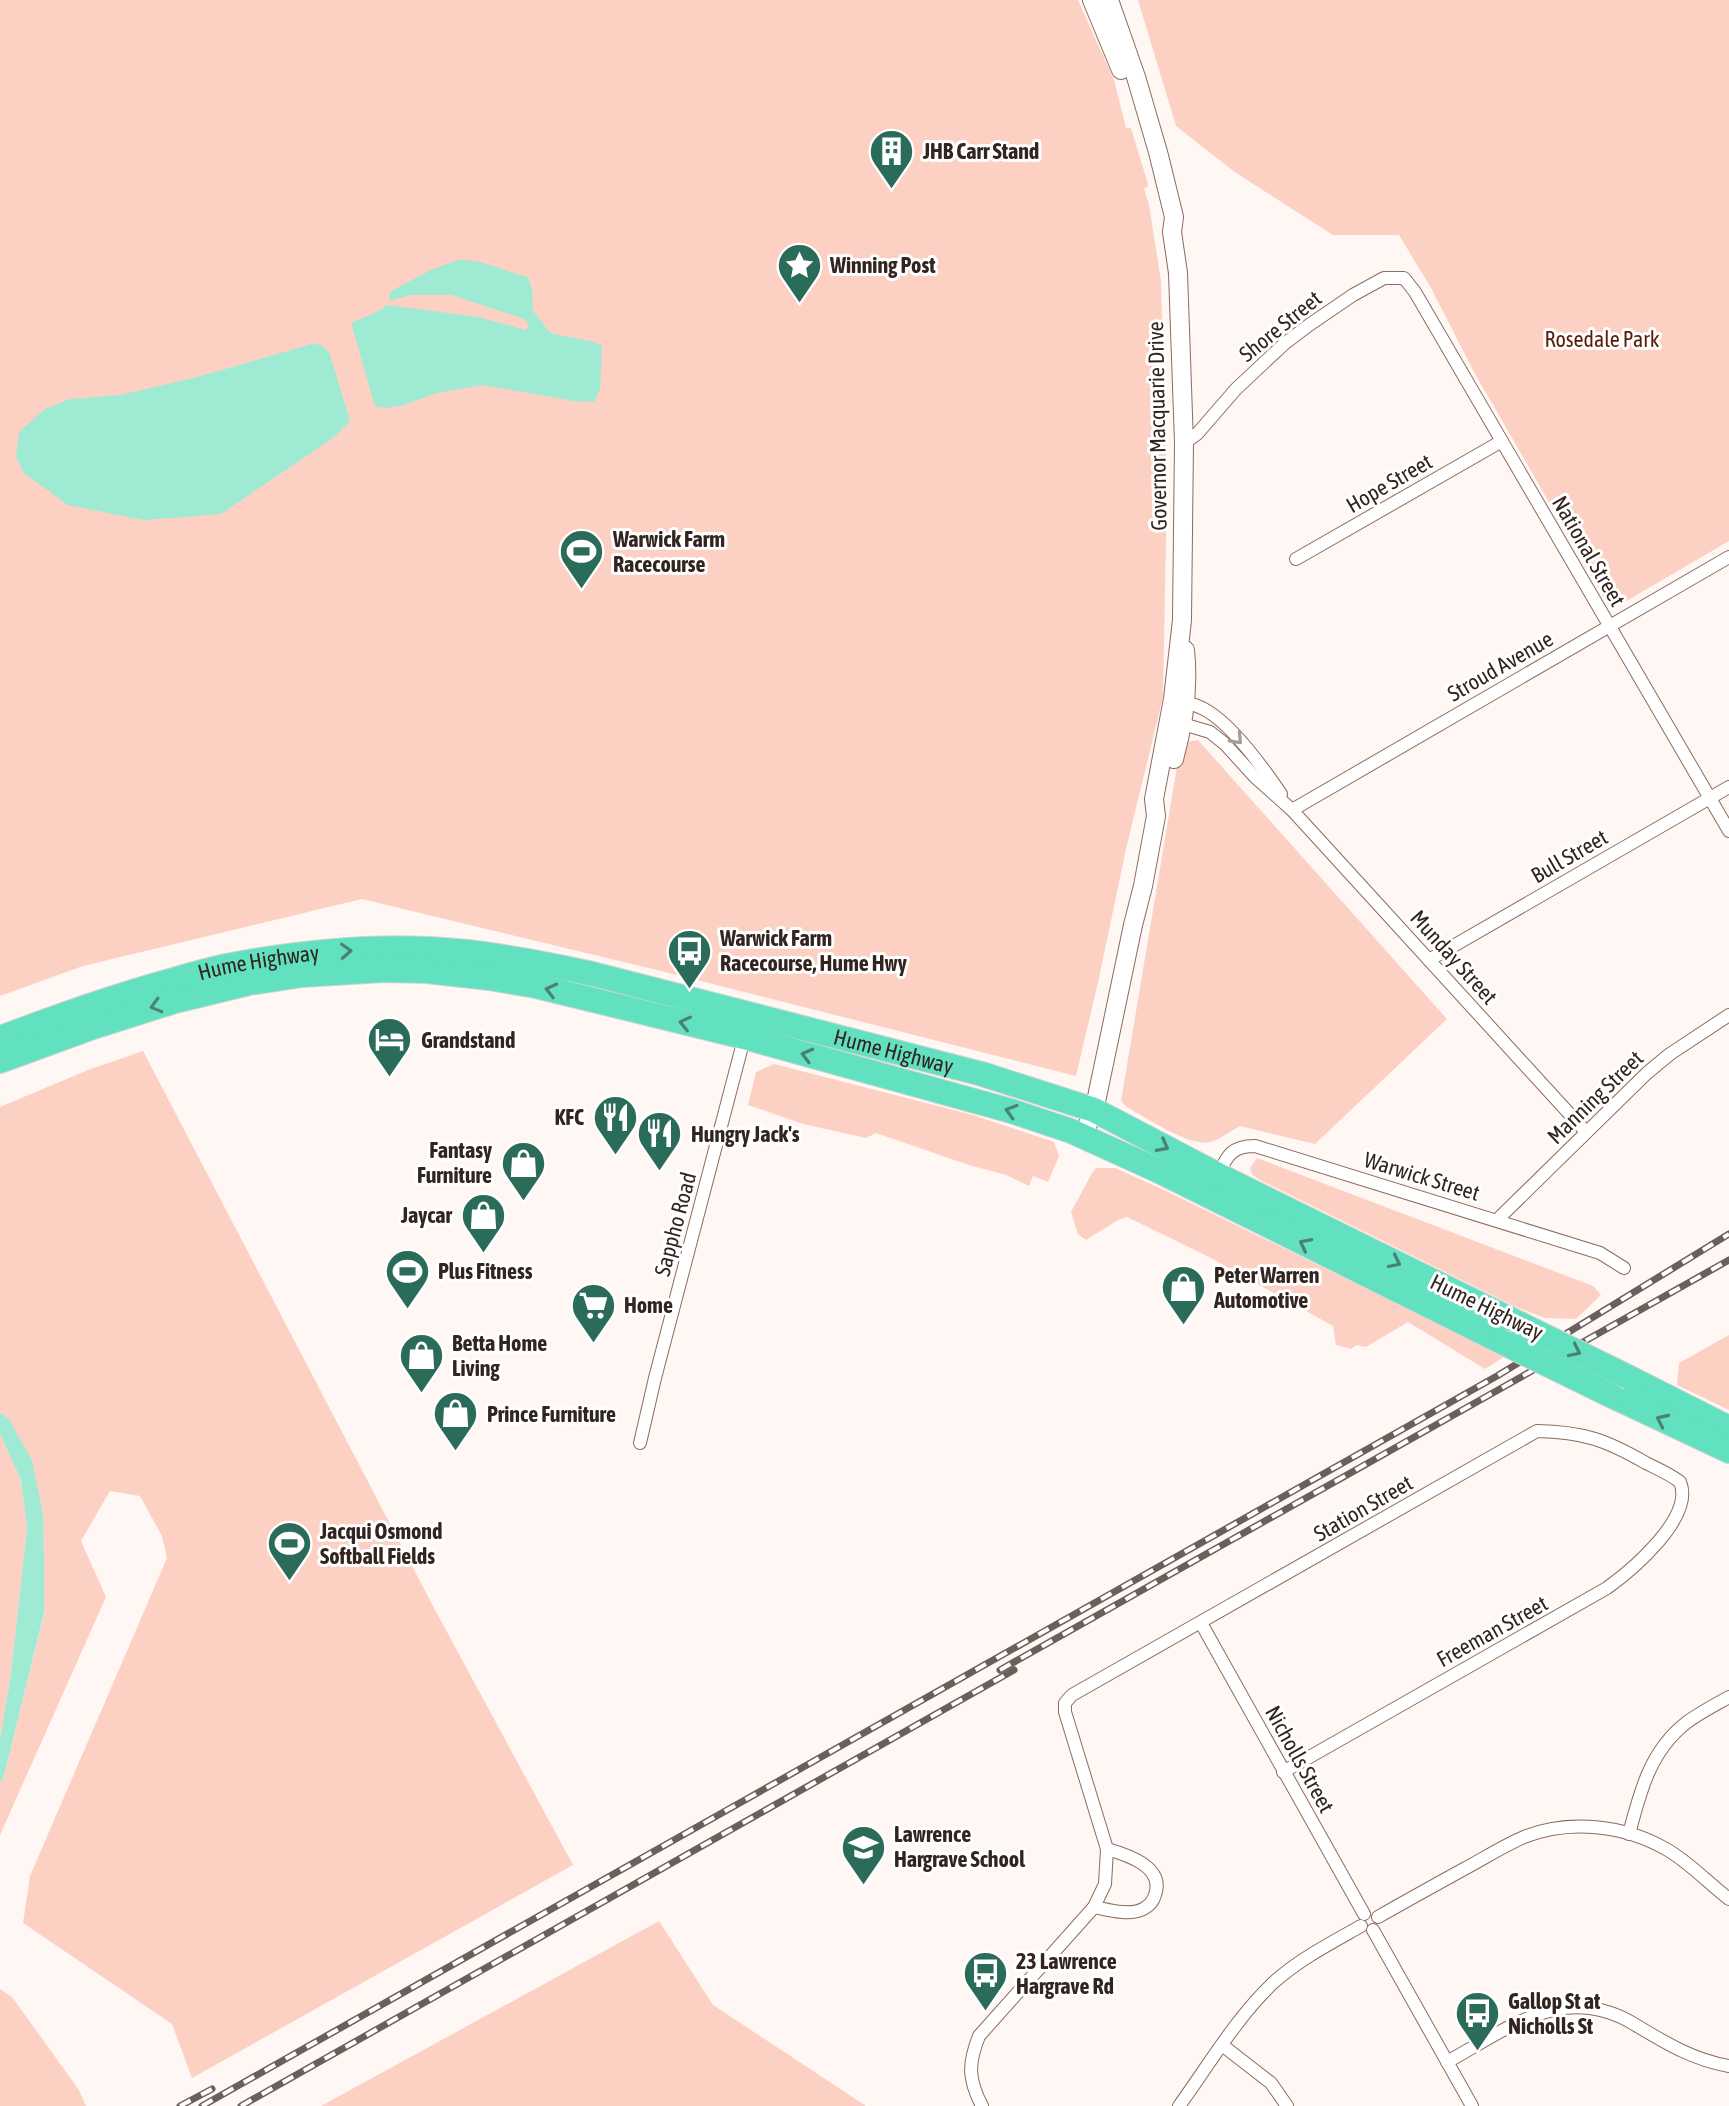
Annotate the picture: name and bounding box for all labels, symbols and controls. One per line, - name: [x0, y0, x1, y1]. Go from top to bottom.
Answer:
- building icon: JHB Carr Stand: [868, 127, 916, 190]
- place label: JHB Carr Stand: [922, 138, 1039, 164]
- place icon: Winning Post: [775, 241, 823, 304]
- place label: Winning Post: [829, 252, 936, 278]
- street label: Shore Street: [1234, 285, 1326, 367]
- street label: Governor Macquarie Drive: [1142, 321, 1172, 531]
- park label: Rosedale Park: [1545, 326, 1660, 352]
- street label: Hope Street: [1341, 448, 1437, 518]
- street label: National Street: [1547, 491, 1631, 611]
- place label: Warwick Farm Racecourse: [612, 526, 725, 577]
- sports icon: Warwick Farm Racecourse: [558, 528, 606, 591]
- street label: Stroud Avenue: [1443, 625, 1557, 707]
- one-way arrow: [1228, 730, 1242, 745]
- street label: Bull Street: [1526, 824, 1612, 888]
- street label: Munday Street: [1405, 905, 1503, 1009]
- place label: Warwick Farm Racecourse, Hume Hwy: [719, 925, 907, 976]
- bus stop icon: Warwick Farm Racecourse, Hume Hwy: [665, 927, 713, 990]
- street label: Hume Highway: [195, 939, 320, 985]
- one-way arrow: [340, 943, 352, 960]
- one-way arrow: [544, 983, 558, 1000]
- one-way arrow: [150, 997, 164, 1013]
- hotel icon: Grandstand: [366, 1016, 414, 1079]
- one-way arrow: [679, 1016, 693, 1033]
- street label: Hume Highway: [831, 1023, 956, 1079]
- place label: Grandstand: [421, 1027, 515, 1053]
- street label: Manning Street: [1542, 1045, 1648, 1149]
- one-way arrow: [800, 1047, 814, 1064]
- restaurant icon: KFC: [591, 1093, 639, 1156]
- place label: KFC: [554, 1104, 584, 1130]
- one-way arrow: [1004, 1104, 1018, 1120]
- restaurant icon: Hungry Jack's: [636, 1110, 684, 1173]
- place label: Hungry Jack's: [691, 1121, 800, 1147]
- one-way arrow: [1154, 1136, 1169, 1151]
- place label: Fantasy Furniture: [417, 1137, 492, 1188]
- shop icon: Fantasy Furniture: [499, 1139, 547, 1202]
- street label: Warwick Street: [1361, 1146, 1483, 1206]
- street label: Sappho Road: [649, 1169, 701, 1279]
- shop icon: Jaycar: [459, 1191, 507, 1254]
- place label: Jaycar: [400, 1202, 452, 1228]
- one-way arrow: [1298, 1238, 1313, 1253]
- sports icon: Plus Fitness: [383, 1247, 431, 1310]
- one-way arrow: [1387, 1253, 1402, 1268]
- place label: Plus Fitness: [438, 1258, 533, 1284]
- place label: Peter Warren Automotive: [1213, 1262, 1319, 1313]
- shop icon: Peter Warren Automotive: [1159, 1264, 1207, 1327]
- street label: Hume Highway: [1426, 1268, 1548, 1346]
- supermarket icon: Home: [569, 1281, 617, 1344]
- place label: Home: [624, 1292, 673, 1318]
- place label: Betta Home Living: [452, 1330, 547, 1381]
- shop icon: Betta Home Living: [397, 1332, 445, 1395]
- one-way arrow: [1567, 1341, 1581, 1357]
- shop icon: Prince Furniture: [432, 1390, 480, 1453]
- place label: Prince Furniture: [487, 1401, 616, 1427]
- one-way arrow: [1656, 1414, 1671, 1430]
- street label: Station Street: [1309, 1469, 1417, 1547]
- place label: Jacqui Osmond Softball Fields: [319, 1518, 442, 1569]
- sports icon: Jacqui Osmond Softball Fields: [265, 1520, 313, 1583]
- street label: Freeman Street: [1432, 1590, 1552, 1672]
- street label: Nicholls Street: [1260, 1701, 1340, 1817]
- place label: Lawrence Hargrave School: [894, 1821, 1026, 1872]
- school or university icon: Lawrence Hargrave School: [839, 1823, 887, 1886]
- place label: 23 Lawrence Hargrave Rd: [1016, 1948, 1117, 1999]
- bus stop icon: 23 Lawrence Hargrave Rd: [961, 1950, 1009, 2013]
- place label: Gallop St at Nicholls St: [1508, 1988, 1601, 2039]
- bus stop icon: Gallop St at Nicholls St: [1453, 1990, 1501, 2053]

